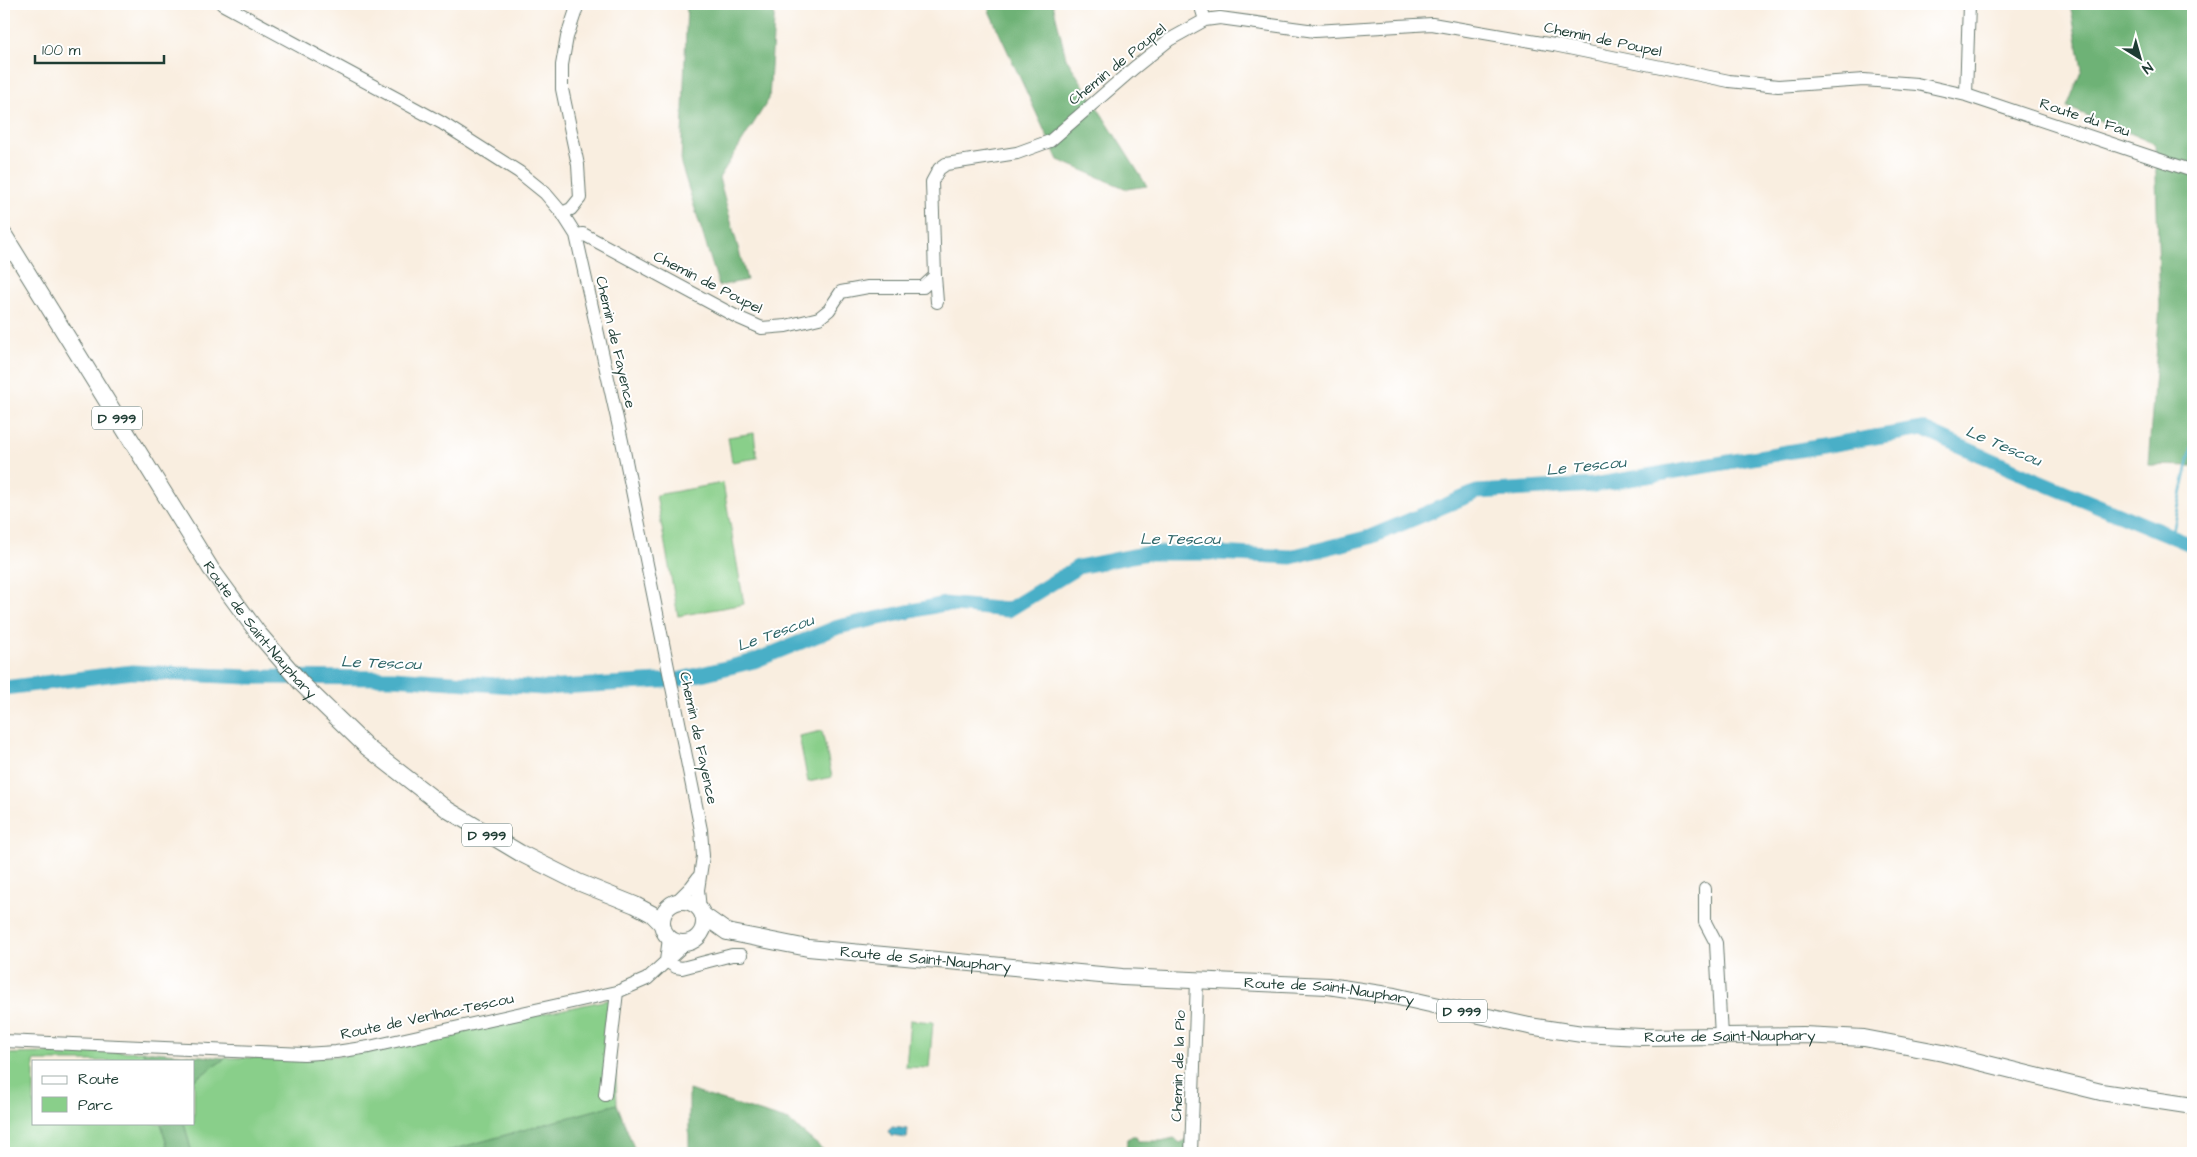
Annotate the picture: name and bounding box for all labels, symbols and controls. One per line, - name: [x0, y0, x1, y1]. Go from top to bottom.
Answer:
- street label: Chemin de Poupel: [1542, 17, 1664, 62]
- street label: Chemin de Poupel: [1064, 19, 1171, 110]
- scale bar: [35, 32, 164, 64]
- north arrow: [2114, 32, 2164, 82]
- text: 100 m: [42, 40, 81, 61]
- text: N: [2138, 57, 2157, 78]
- street label: Route du Fau: [2037, 93, 2133, 142]
- street label: Chemin de Poupel: [650, 246, 766, 319]
- street label: Chemin de Fayence: [589, 274, 641, 410]
- road number: D 999: [92, 406, 142, 429]
- water label: Le Tescou: [1962, 420, 2046, 472]
- water label: Le Tescou: [1545, 451, 1628, 481]
- water label: Le Tescou: [1140, 528, 1221, 550]
- street label: Route de Saint-Nauphary: [198, 557, 321, 704]
- water label: Le Tescou: [734, 609, 818, 657]
- water label: Le Tescou: [341, 651, 422, 675]
- street label: Chemin de Fayence: [673, 670, 723, 806]
- road number: D 999: [462, 824, 512, 846]
- street label: Route de Saint-Nauphary: [839, 941, 1012, 979]
- street label: Route de Saint-Nauphary: [1243, 972, 1416, 1012]
- street label: Route de Verlhac-Tescou: [339, 988, 516, 1045]
- road number: D 999: [1437, 999, 1487, 1022]
- street label: Chemin de la Pio: [1166, 1009, 1191, 1122]
- street label: Route de Saint-Nauphary: [1644, 1025, 1816, 1048]
- legend: [32, 1060, 195, 1124]
- text: Route: [78, 1069, 119, 1090]
- text: Parc: [78, 1095, 113, 1116]

